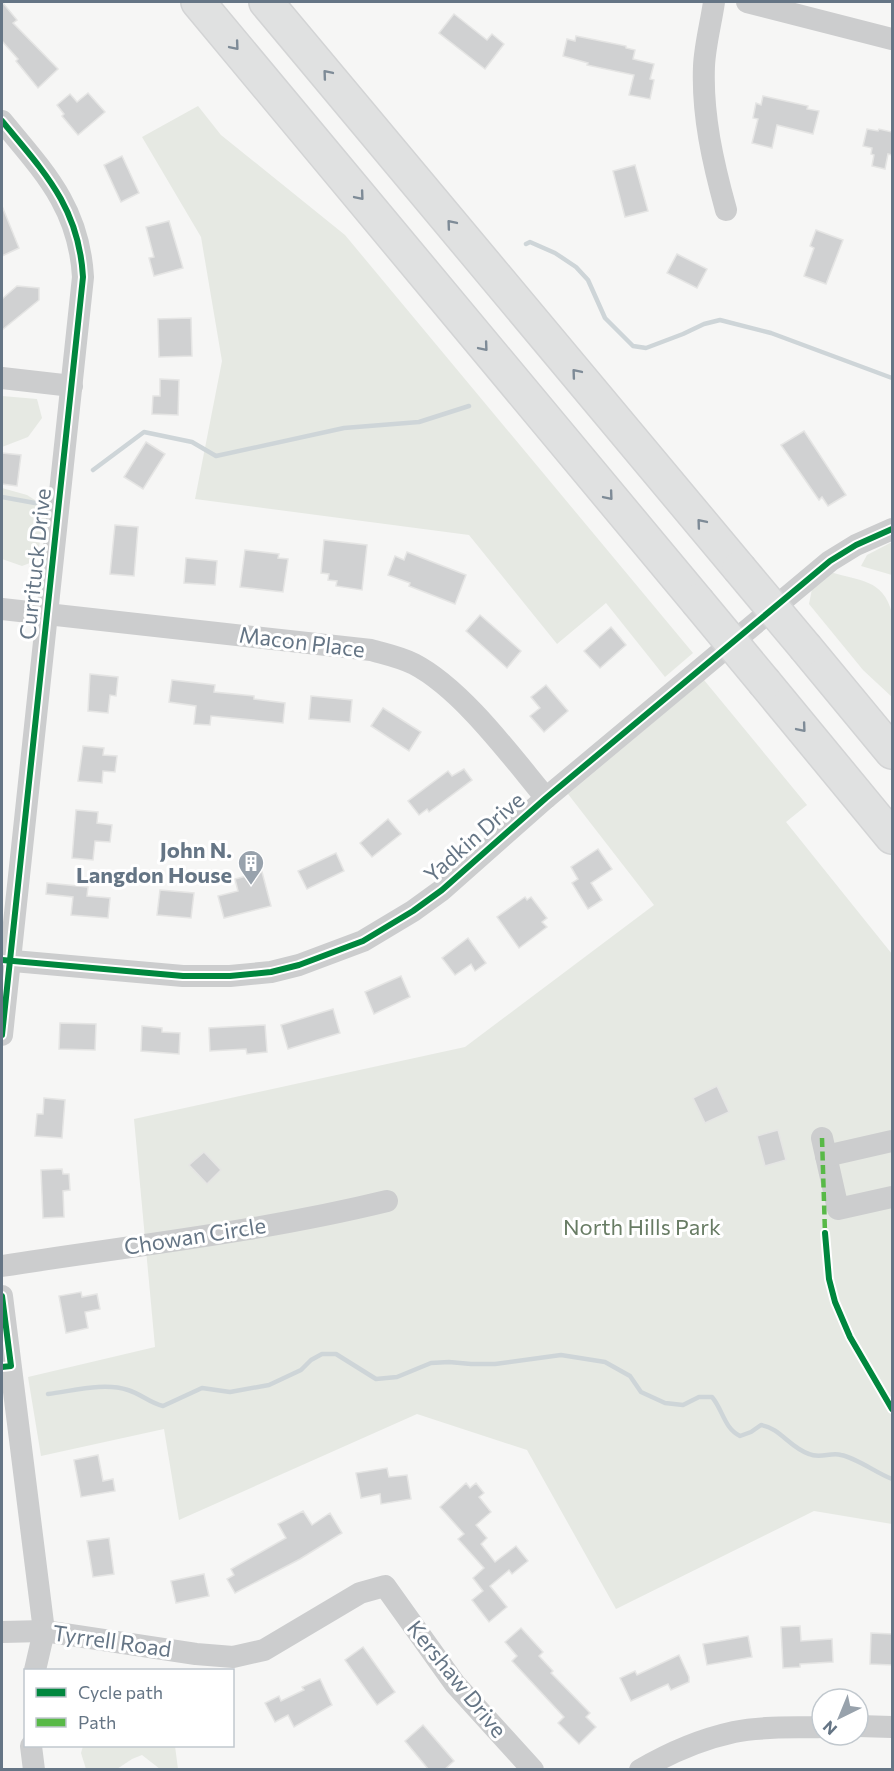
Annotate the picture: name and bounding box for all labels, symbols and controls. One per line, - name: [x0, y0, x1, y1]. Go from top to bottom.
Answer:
- one-way arrow: [228, 40, 239, 51]
- one-way arrow: [323, 70, 334, 81]
- one-way arrow: [352, 189, 363, 200]
- one-way arrow: [448, 220, 459, 231]
- one-way arrow: [477, 340, 488, 351]
- one-way arrow: [572, 369, 583, 380]
- street label: Currituck Drive: [13, 487, 56, 641]
- one-way arrow: [602, 489, 613, 500]
- one-way arrow: [698, 519, 709, 530]
- street label: Macon Place: [238, 620, 367, 663]
- one-way arrow: [795, 721, 806, 732]
- street label: Yadkin Drive: [418, 786, 529, 887]
- place label: John N. Langdon House: [76, 836, 232, 888]
- building icon: John N. Langdon House: [236, 848, 266, 886]
- street label: Chowan Circle: [122, 1211, 268, 1260]
- park label: North Hills Park: [563, 1213, 721, 1240]
- street label: Kershaw Drive: [402, 1615, 513, 1743]
- street label: Tyrrell Road: [51, 1619, 173, 1662]
- legend: [24, 1669, 234, 1747]
- text: Cycle path: [78, 1681, 163, 1703]
- north arrow: [810, 1687, 870, 1747]
- text: Path: [78, 1711, 116, 1733]
- text: N: [819, 1717, 840, 1739]

